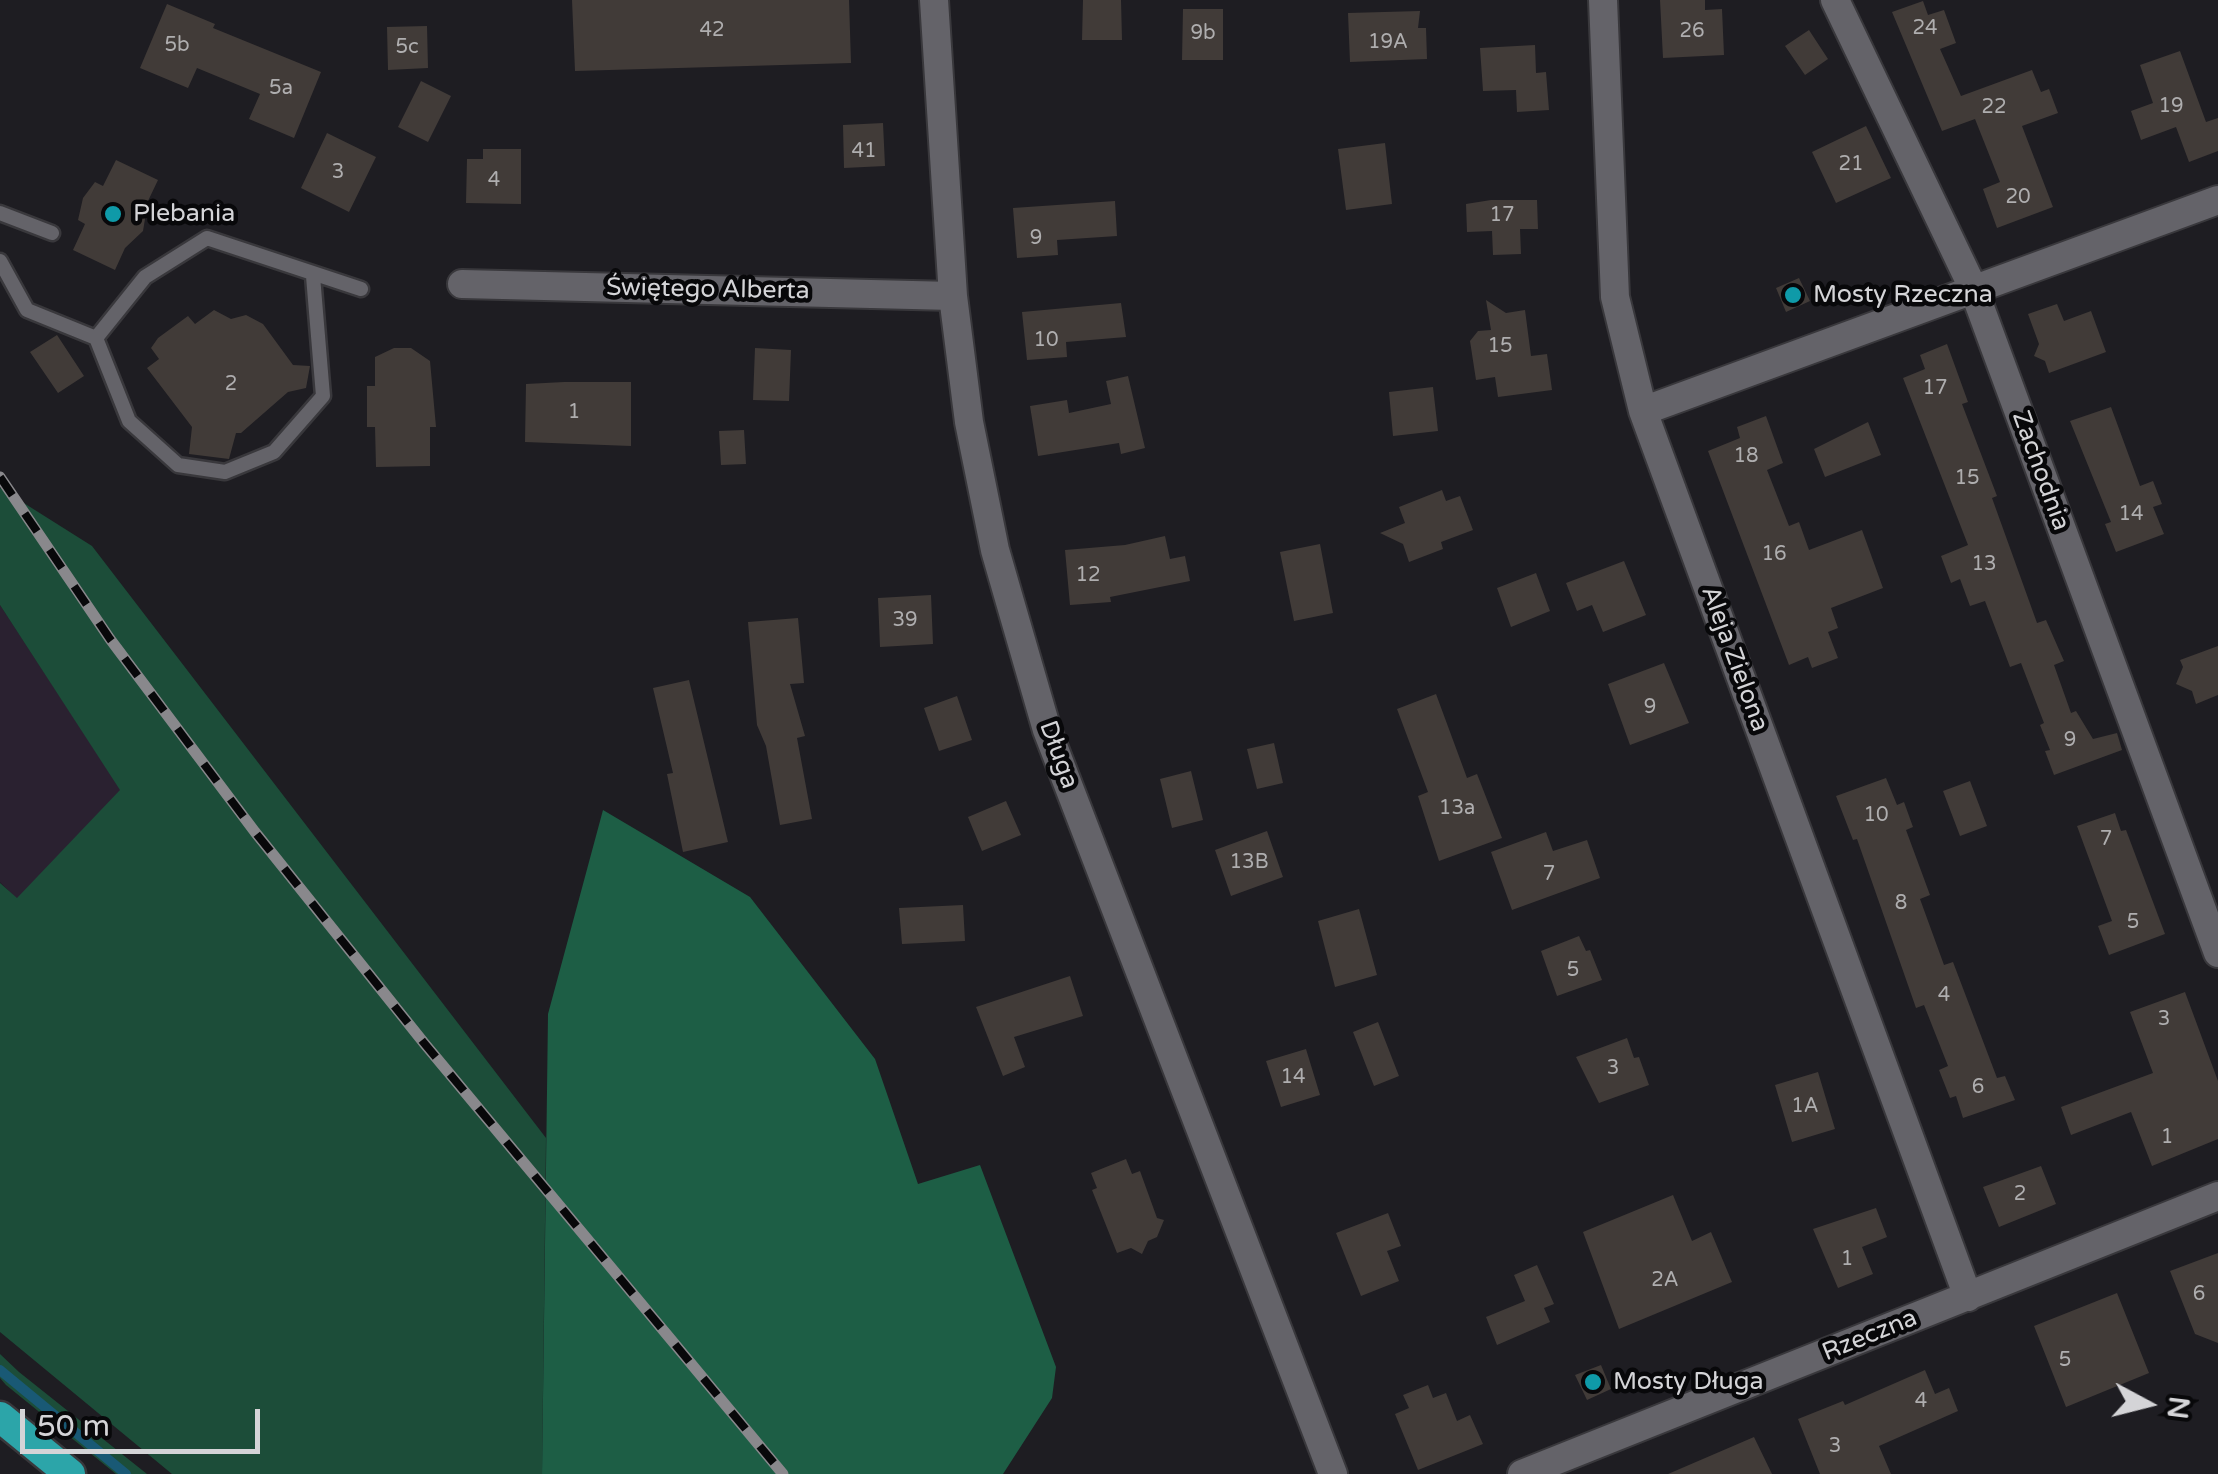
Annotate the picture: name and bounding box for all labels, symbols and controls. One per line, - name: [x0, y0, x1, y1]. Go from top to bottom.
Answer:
- house number: 24: [1912, 17, 1938, 41]
- house number: 42: [699, 19, 725, 43]
- house number: 26: [1679, 20, 1705, 44]
- house number: 9b: [1190, 22, 1216, 46]
- house number: 19A: [1368, 31, 1408, 55]
- house number: 5b: [164, 34, 190, 58]
- house number: 5c: [395, 36, 419, 60]
- house number: 5a: [269, 77, 293, 101]
- house number: 19: [2158, 95, 2184, 119]
- house number: 22: [1981, 96, 2007, 120]
- house number: 41: [851, 140, 877, 164]
- house number: 21: [1838, 153, 1864, 177]
- house number: 3: [332, 161, 344, 185]
- house number: 4: [488, 169, 500, 193]
- house number: 20: [2005, 186, 2031, 210]
- place label: Plebania: [133, 199, 235, 229]
- marker: Plebania: [102, 203, 124, 225]
- house number: 17: [1489, 204, 1515, 228]
- house number: 9: [1030, 227, 1042, 251]
- street label: Świętego Alberta: [606, 273, 810, 307]
- place label: Mosty Rzeczna: [1813, 280, 1993, 310]
- marker: Mosty Rzeczna: [1782, 284, 1804, 306]
- house number: 10: [1033, 329, 1059, 353]
- house number: 15: [1487, 335, 1513, 359]
- house number: 2: [225, 373, 237, 397]
- house number: 17: [1922, 377, 1948, 401]
- house number: 1: [568, 401, 580, 425]
- street label: Zachodnia: [2005, 407, 2075, 535]
- house number: 18: [1733, 445, 1759, 469]
- house number: 15: [1954, 467, 1980, 491]
- house number: 14: [2118, 503, 2144, 527]
- house number: 16: [1761, 543, 1787, 567]
- house number: 13: [1971, 553, 1997, 577]
- house number: 12: [1075, 564, 1101, 588]
- street label: Aleja Zielona: [1694, 582, 1774, 736]
- house number: 39: [892, 609, 918, 633]
- house number: 9: [1644, 696, 1656, 720]
- street label: Długa: [1032, 717, 1084, 793]
- house number: 9: [2064, 729, 2076, 753]
- house number: 13a: [1439, 797, 1475, 821]
- house number: 10: [1863, 804, 1889, 828]
- house number: 7: [2100, 828, 2112, 852]
- house number: 13B: [1230, 851, 1268, 875]
- house number: 7: [1543, 863, 1555, 887]
- house number: 8: [1895, 892, 1907, 916]
- house number: 5: [2127, 911, 2139, 935]
- house number: 5: [1567, 959, 1579, 983]
- house number: 4: [1938, 984, 1950, 1008]
- house number: 3: [2158, 1008, 2170, 1032]
- house number: 3: [1607, 1057, 1619, 1081]
- house number: 14: [1280, 1066, 1306, 1090]
- house number: 6: [1972, 1076, 1984, 1100]
- house number: 1A: [1791, 1095, 1819, 1119]
- house number: 1: [2161, 1126, 2173, 1150]
- house number: 2: [2014, 1183, 2026, 1207]
- house number: 1: [1841, 1248, 1853, 1272]
- house number: 2A: [1651, 1269, 1679, 1293]
- house number: 6: [2193, 1283, 2205, 1307]
- street label: Rzeczna: [1818, 1303, 1922, 1369]
- house number: 5: [2059, 1349, 2071, 1373]
- north arrow: [2098, 1354, 2198, 1454]
- place label: Mosty Długa: [1613, 1367, 1764, 1397]
- marker: Mosty Długa: [1582, 1371, 1604, 1393]
- scale bar: [25, 1389, 265, 1451]
- house number: 4: [1915, 1390, 1927, 1414]
- text: N: [2160, 1394, 2196, 1421]
- text: 50 m: [37, 1408, 110, 1445]
- house number: 3: [1829, 1435, 1841, 1459]

